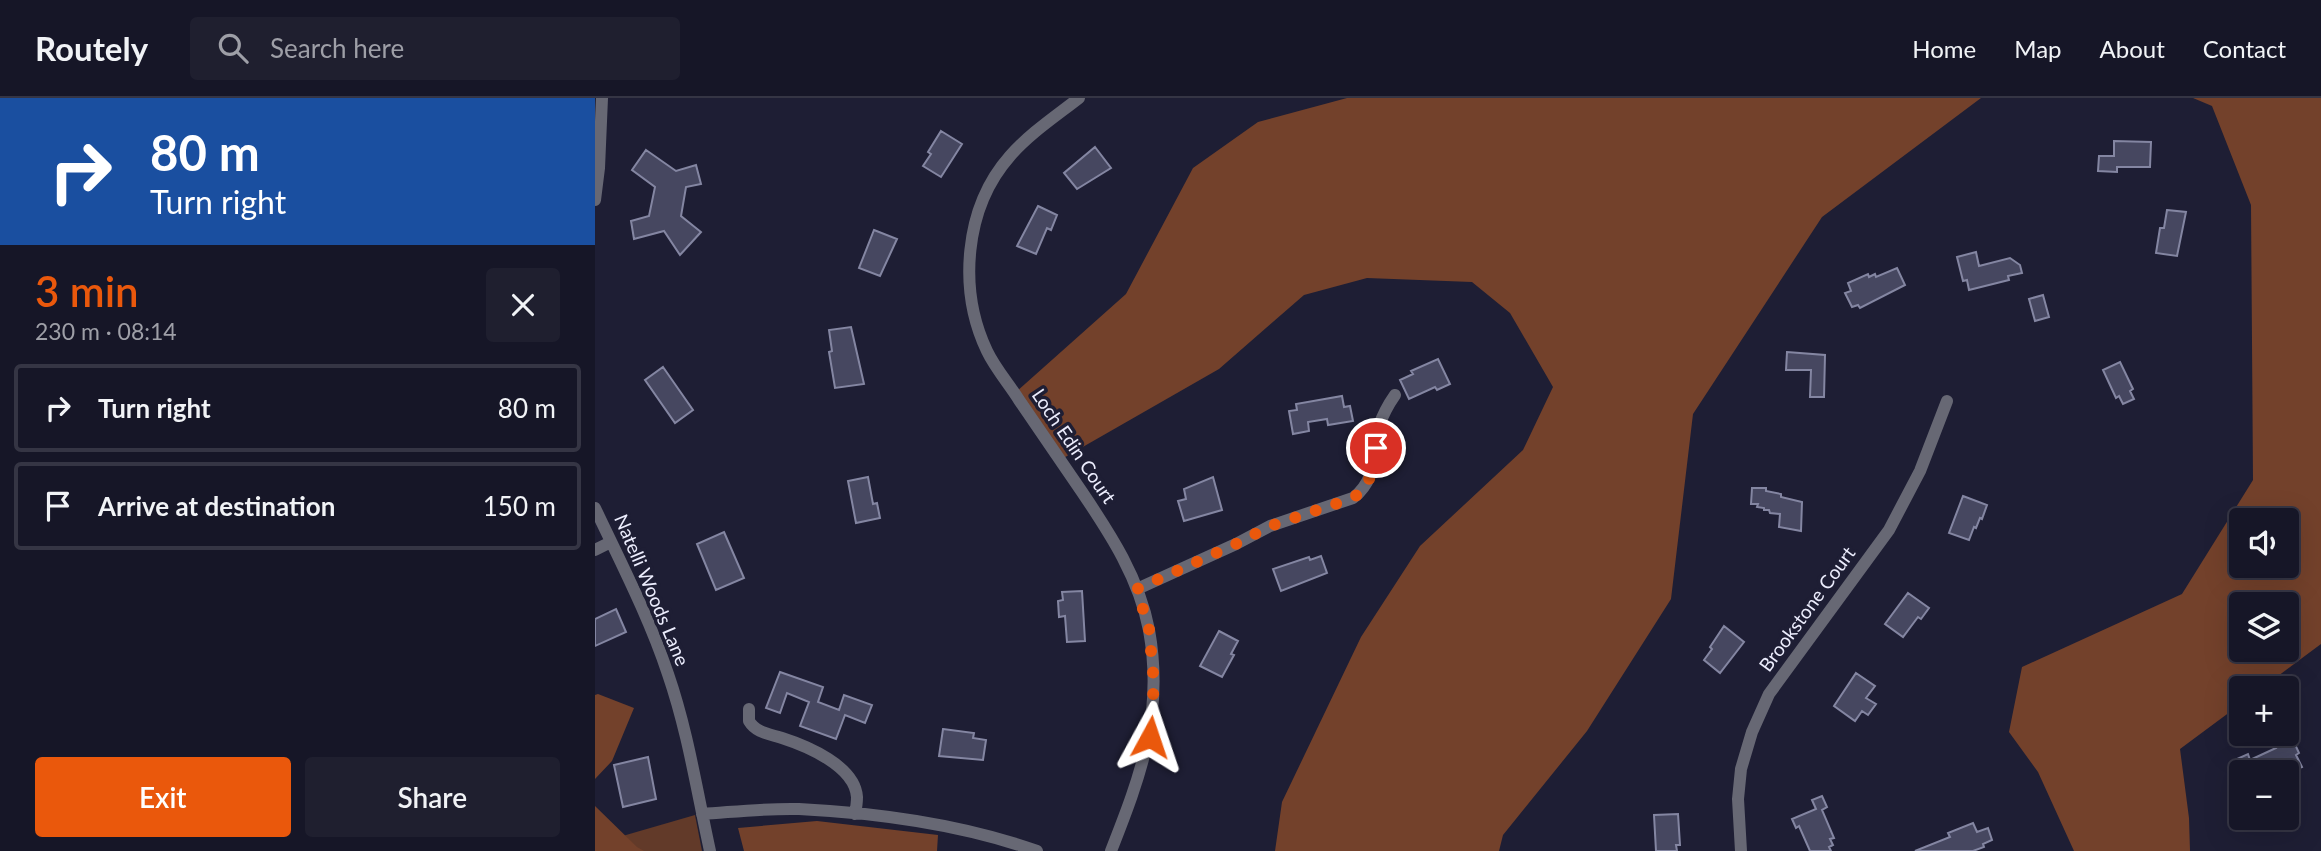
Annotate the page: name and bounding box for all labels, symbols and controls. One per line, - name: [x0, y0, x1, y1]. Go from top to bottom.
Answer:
- search box: [190, 17, 680, 80]
- text: Routely: [35, 28, 148, 68]
- icon: search: [214, 29, 252, 67]
- text: Search here: [270, 32, 404, 64]
- text: Home: [1912, 34, 1976, 63]
- text: Map: [2014, 34, 2062, 63]
- text: About: [2100, 34, 2165, 63]
- text: Contact: [2203, 34, 2286, 63]
- text: 80 m: [150, 123, 260, 181]
- icon: right: [35, 126, 126, 217]
- text: Turn right: [150, 182, 286, 221]
- text: 3 min: [35, 266, 139, 316]
- button: close: [486, 268, 560, 342]
- text: 230 m · 08:14: [35, 317, 177, 345]
- street label: Loch Edin Court: [1028, 384, 1121, 508]
- icon: right: [39, 389, 77, 427]
- text: Turn right: [98, 392, 211, 424]
- text: 80 m: [498, 392, 556, 424]
- pin: [1346, 418, 1406, 478]
- icon: arrive: [1357, 429, 1395, 467]
- icon: arrive: [39, 487, 77, 525]
- text: Arrive at destination: [98, 490, 335, 522]
- text: 150 m: [483, 490, 556, 522]
- map controls: [2229, 508, 2299, 830]
- button: sound: [2229, 508, 2299, 578]
- street label: Natelli Woods Lane: [610, 511, 695, 669]
- street label: Brookstone Court: [1754, 542, 1860, 676]
- button: layers: [2229, 592, 2299, 662]
- button: +: [2229, 676, 2299, 746]
- position arrow: [1113, 700, 1187, 774]
- button: Exit: [35, 757, 291, 837]
- button: Share: [305, 757, 560, 837]
- button: −: [2229, 760, 2299, 830]

